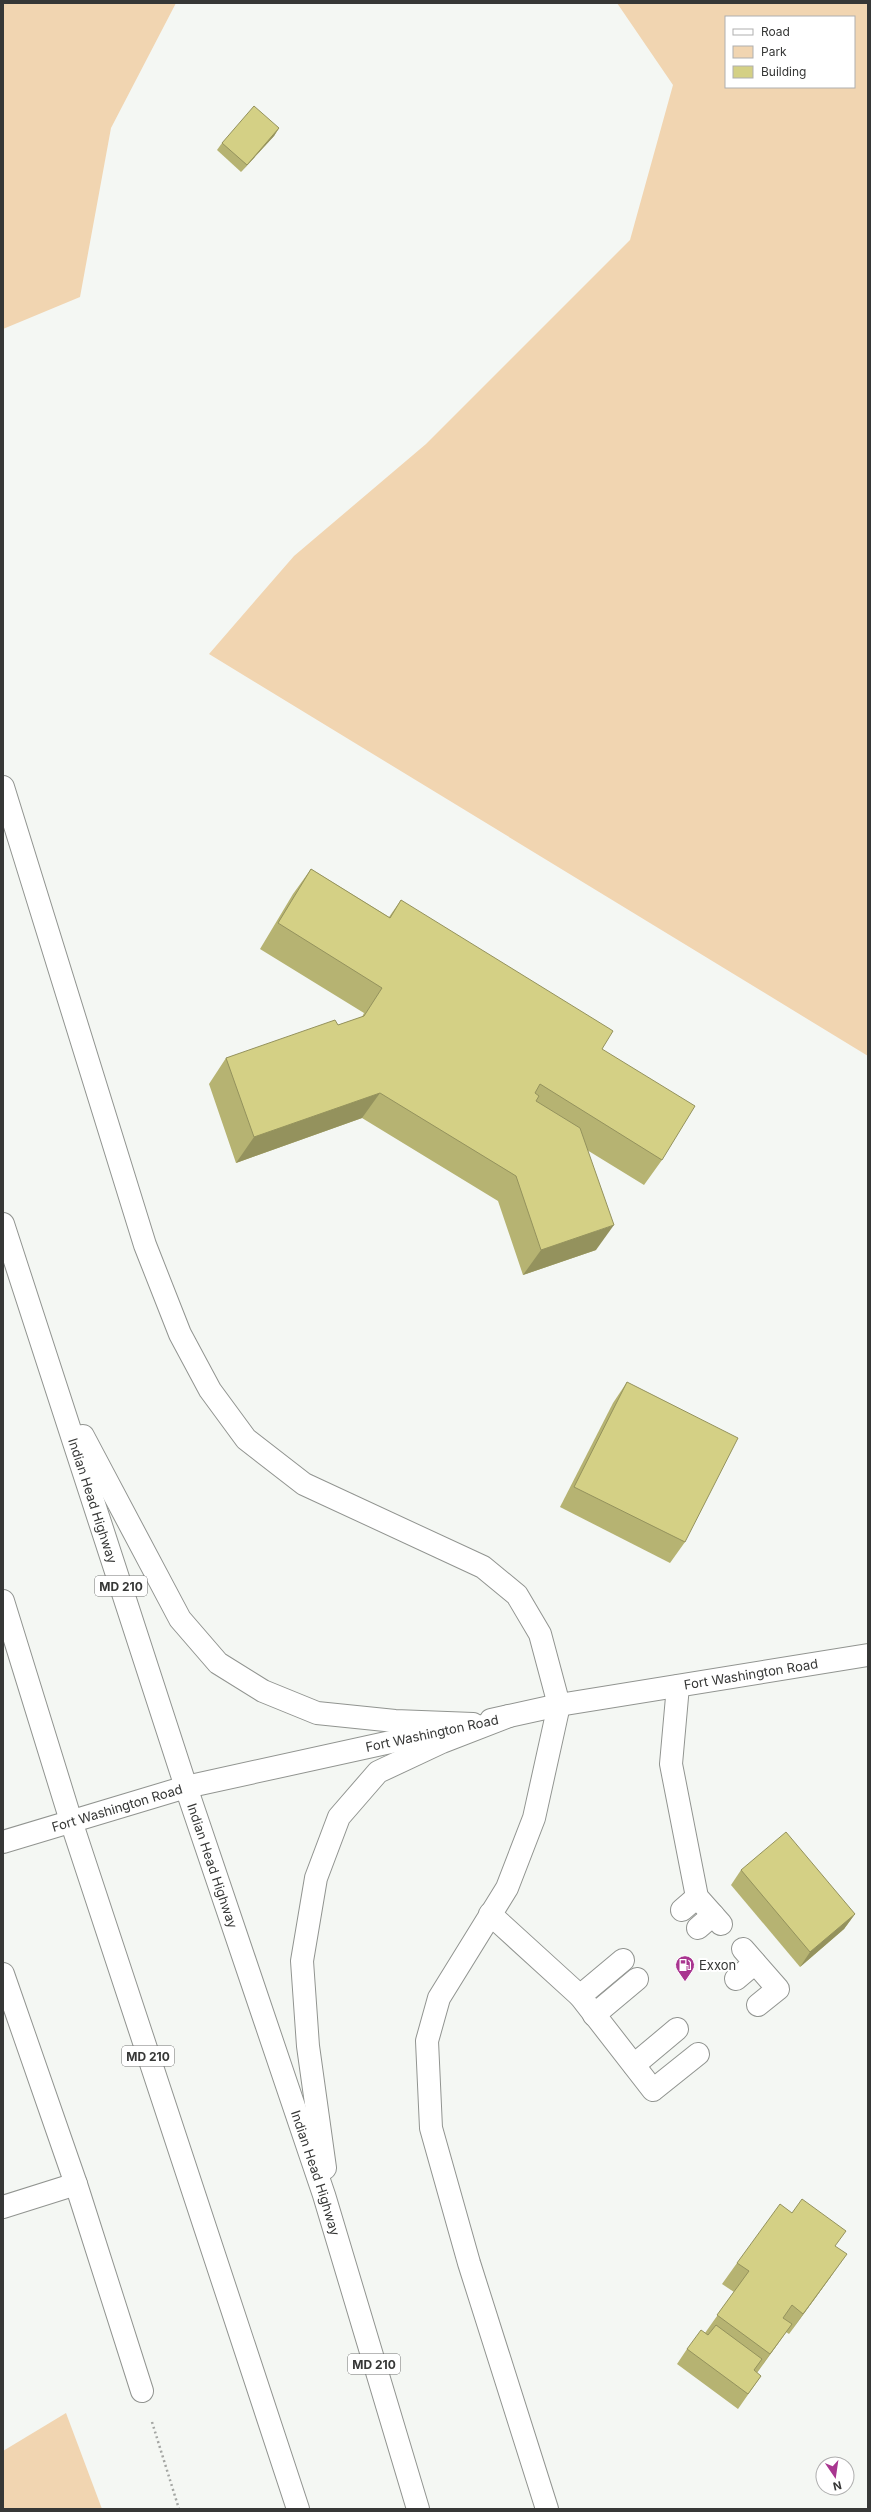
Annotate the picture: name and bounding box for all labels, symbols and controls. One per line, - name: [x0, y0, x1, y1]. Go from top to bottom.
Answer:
- legend: [725, 16, 855, 88]
- text: Road: [761, 24, 790, 39]
- text: Park: [761, 44, 787, 59]
- text: Building: [761, 64, 806, 79]
- street label: Indian Head Highway: [65, 1436, 121, 1565]
- road number: MD 210: [95, 1576, 147, 1596]
- street label: Fort Washington Road: [683, 1655, 819, 1693]
- street label: Fort Washington Road: [364, 1711, 500, 1755]
- street label: Fort Washington Road: [50, 1781, 184, 1835]
- street label: Indian Head Highway: [184, 1801, 241, 1930]
- fuel station icon: Exxon: [674, 1954, 696, 1982]
- place label: Exxon: [699, 1957, 736, 1973]
- road number: MD 210: [122, 2046, 174, 2066]
- street label: Indian Head Highway: [288, 2108, 344, 2237]
- road number: MD 210: [348, 2354, 400, 2374]
- north arrow: [815, 2456, 855, 2496]
- text: N: [832, 2478, 843, 2494]

